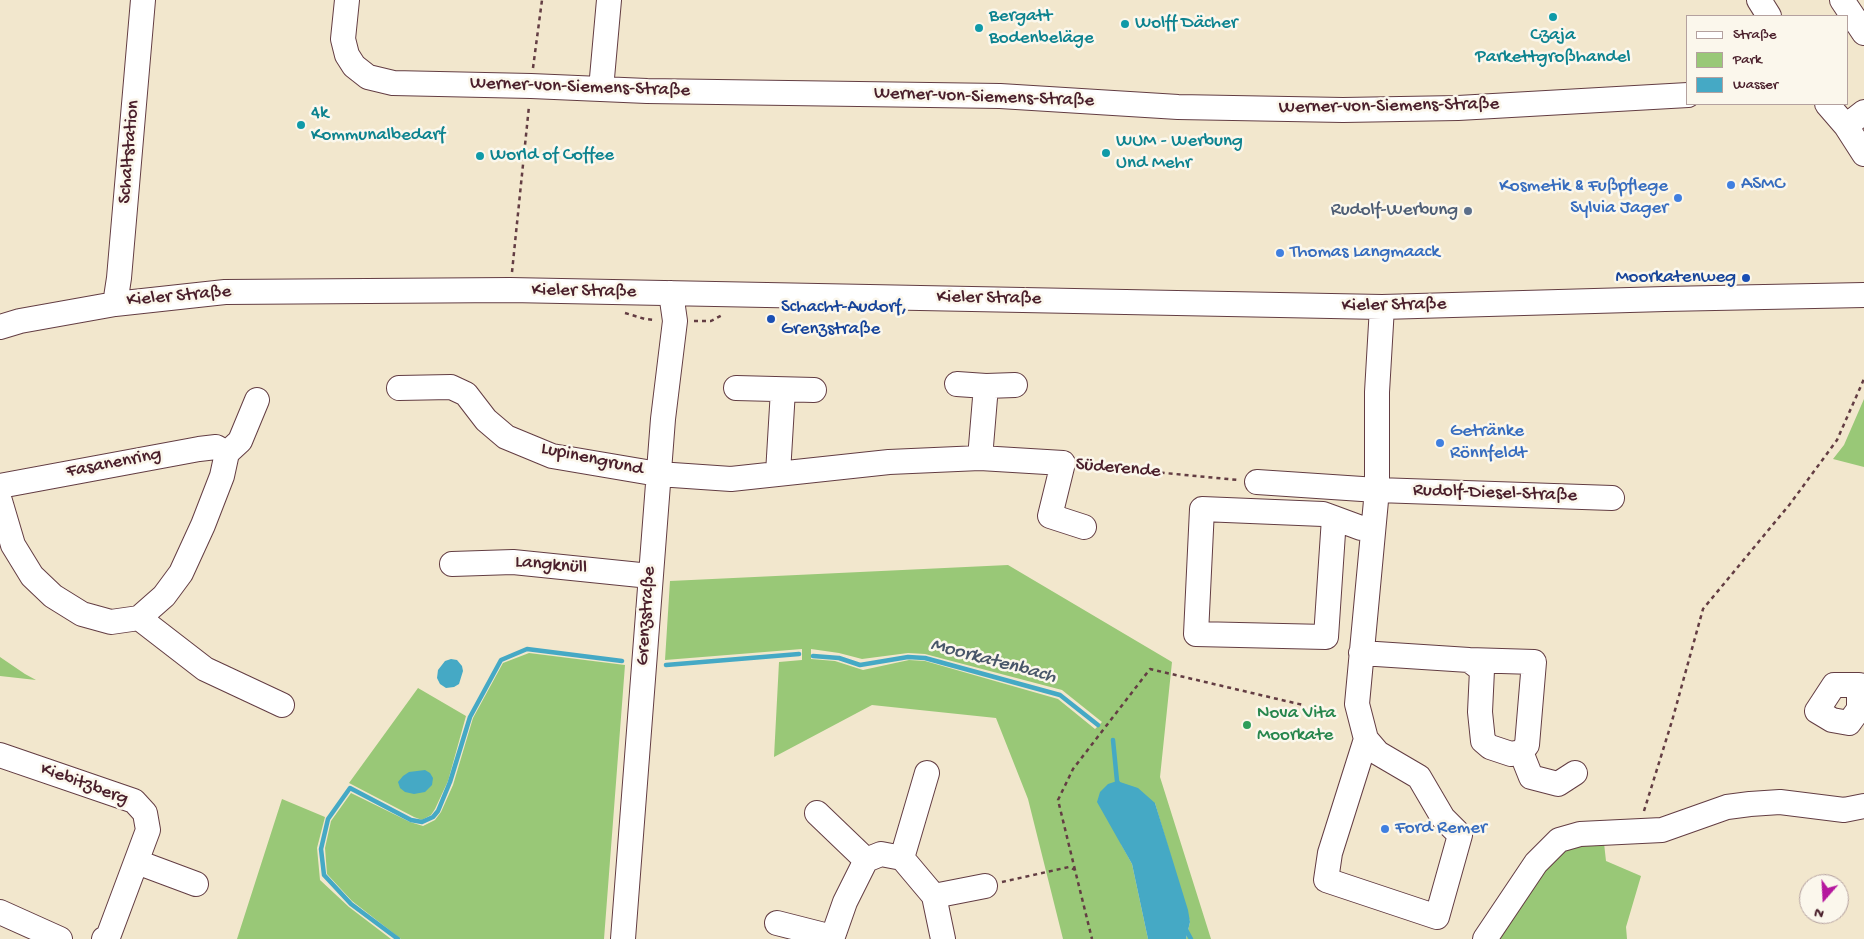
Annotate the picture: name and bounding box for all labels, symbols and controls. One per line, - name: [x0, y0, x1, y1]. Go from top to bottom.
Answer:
- place label: Bergatt Bodenbeläge: [989, 6, 1094, 50]
- marker: Czaja Parkettgroßhandel: [1547, 11, 1559, 23]
- place label: Wolff Dächer: [1135, 13, 1237, 35]
- legend: [1686, 15, 1849, 105]
- marker: Wolff Dächer: [1119, 18, 1131, 30]
- marker: Bergatt Bodenbeläge: [973, 22, 985, 34]
- place label: Czaja Parkettgroßhandel: [1475, 25, 1631, 69]
- text: Straße: [1733, 26, 1777, 44]
- text: Park: [1733, 51, 1762, 69]
- street label: Werner-von-Siemens-Straße: [469, 73, 691, 103]
- text: Wasser: [1733, 76, 1778, 94]
- street label: Werner-von-Siemens-Straße: [873, 83, 1095, 113]
- street label: Werner-von-Siemens-Straße: [1278, 94, 1500, 120]
- street label: Schaltstation: [114, 99, 146, 205]
- place label: 4k Kommunalbedarf: [311, 103, 445, 147]
- marker: 4k Kommunalbedarf: [295, 119, 307, 131]
- place label: WUM - Werbung Und Mehr: [1116, 131, 1243, 175]
- place label: World of Coffee: [490, 145, 614, 167]
- marker: WUM - Werbung Und Mehr: [1100, 147, 1112, 159]
- marker: World of Coffee: [474, 150, 486, 162]
- place label: ASMC: [1741, 174, 1785, 196]
- place label: Kosmetik & Fußpflege Sylvia Jager: [1499, 176, 1668, 220]
- marker: ASMC: [1725, 179, 1737, 191]
- marker: Kosmetik & Fußpflege Sylvia Jager: [1672, 192, 1684, 204]
- place label: Rudolf-Werbung: [1331, 200, 1458, 222]
- marker: Rudolf-Werbung: [1462, 205, 1474, 217]
- place label: Thomas Langmaack: [1290, 242, 1440, 264]
- marker: Thomas Langmaack: [1274, 247, 1286, 259]
- place label: Moorkatenweg: [1615, 267, 1736, 289]
- marker: Moorkatenweg: [1740, 272, 1752, 284]
- street label: Kieler Straße: [531, 280, 637, 304]
- street label: Kieler Straße: [126, 281, 232, 313]
- street label: Kieler Straße: [936, 287, 1042, 311]
- street label: Kieler Straße: [1341, 294, 1447, 318]
- place label: Schacht-Audorf, Grenzstraße: [781, 297, 907, 341]
- marker: Schacht-Audorf, Grenzstraße: [765, 313, 777, 325]
- place label: Getränke Rönnfeldt: [1450, 421, 1527, 465]
- marker: Getränke Rönnfeldt: [1434, 437, 1446, 449]
- street label: Lupinengrund: [539, 438, 645, 482]
- street label: Fasanenring: [65, 444, 163, 484]
- street label: Süderende: [1075, 454, 1161, 484]
- street label: Rudolf-Diesel-Straße: [1413, 480, 1577, 508]
- street label: Langknüll: [514, 552, 588, 580]
- street label: Grenzstraße: [632, 566, 662, 666]
- water label: Moorkatenbach: [928, 634, 1058, 690]
- place label: Nova Vita Moorkate: [1257, 703, 1336, 747]
- marker: Nova Vita Moorkate: [1241, 719, 1253, 731]
- street label: Kiebitzberg: [37, 759, 131, 811]
- place label: Ford Remer: [1395, 818, 1487, 840]
- marker: Ford Remer: [1379, 823, 1391, 835]
- north arrow: [1799, 874, 1849, 924]
- text: N: [1812, 903, 1826, 922]

